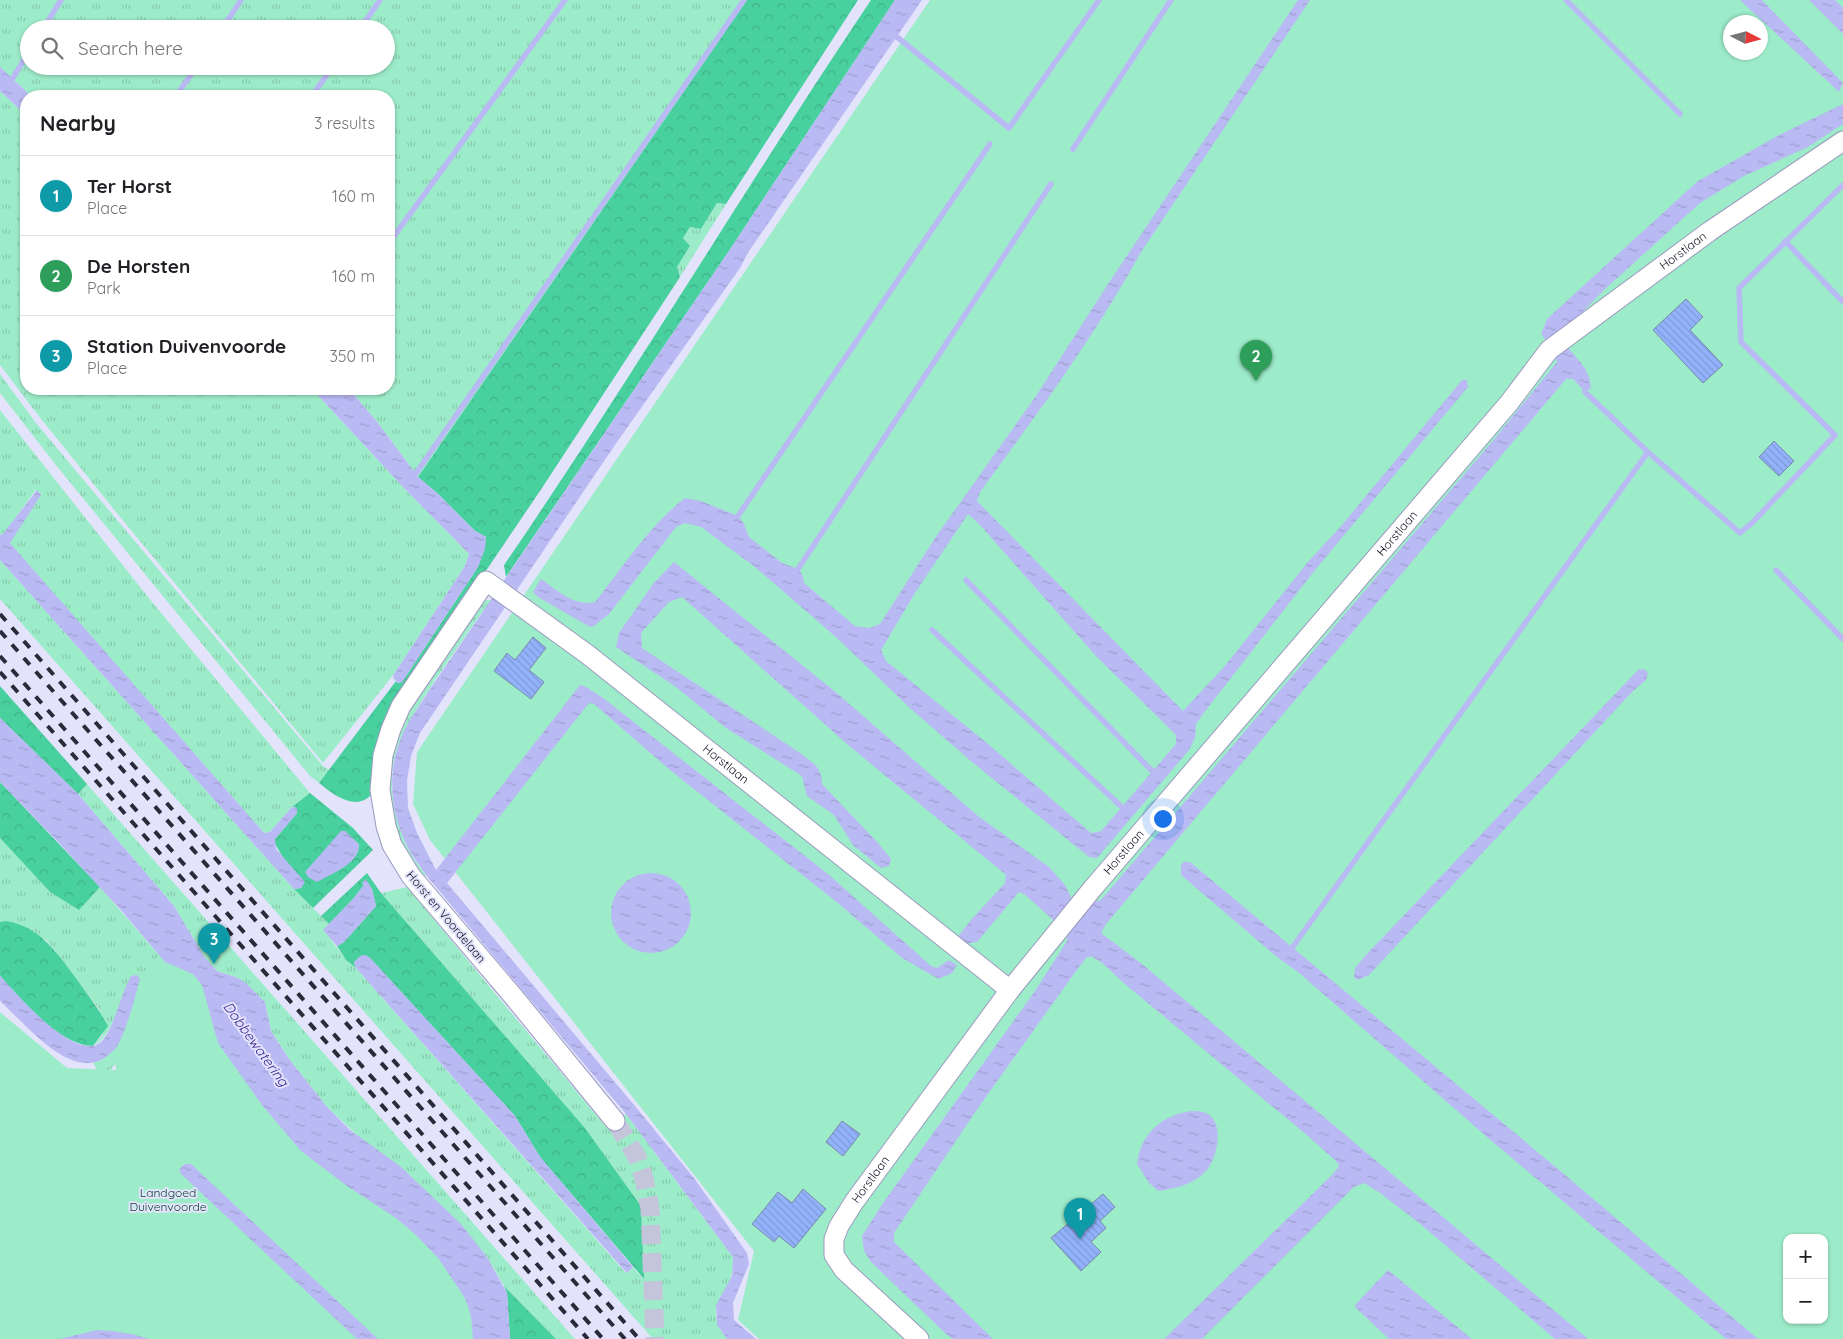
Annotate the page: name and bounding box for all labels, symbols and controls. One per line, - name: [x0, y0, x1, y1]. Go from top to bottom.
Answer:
- north arrow: [1723, 15, 1768, 60]
- search box: [20, 20, 395, 75]
- icon: search: [38, 34, 66, 62]
- text: Search here: [78, 36, 183, 60]
- text: Nearby: [40, 110, 116, 136]
- text: 3 results: [314, 113, 375, 133]
- text: Ter Horst: [87, 174, 172, 198]
- text: 1: [53, 186, 59, 206]
- text: 160 m: [332, 186, 375, 206]
- text: Place: [87, 198, 127, 218]
- street label: Horstlaan: [1656, 228, 1709, 273]
- text: De Horsten: [87, 254, 190, 278]
- text: 2: [51, 266, 61, 286]
- text: 160 m: [332, 266, 375, 286]
- text: Park: [87, 278, 121, 298]
- text: Station Duivenvoorde: [87, 334, 286, 358]
- pin: 2: [1240, 340, 1272, 381]
- text: 3: [52, 346, 60, 366]
- text: 350 m: [329, 346, 375, 366]
- text: Place: [87, 358, 127, 378]
- street label: Horstlaan: [1373, 508, 1420, 559]
- street label: Horstlaan: [700, 741, 752, 787]
- your location: [1150, 806, 1176, 832]
- street label: Horstlaan: [1100, 826, 1147, 878]
- street label: Horst en Voordelaan: [404, 868, 489, 966]
- pin: 3: [198, 923, 230, 964]
- water label: Dobbewatering: [219, 998, 294, 1091]
- street label: Horstlaan: [848, 1153, 892, 1206]
- park label: Landgoed Duivenvoorde: [129, 1185, 207, 1214]
- pin: 1: [1064, 1198, 1096, 1239]
- map controls: [1783, 1234, 1828, 1324]
- button: +: [1783, 1234, 1828, 1279]
- button: −: [1783, 1279, 1828, 1324]

